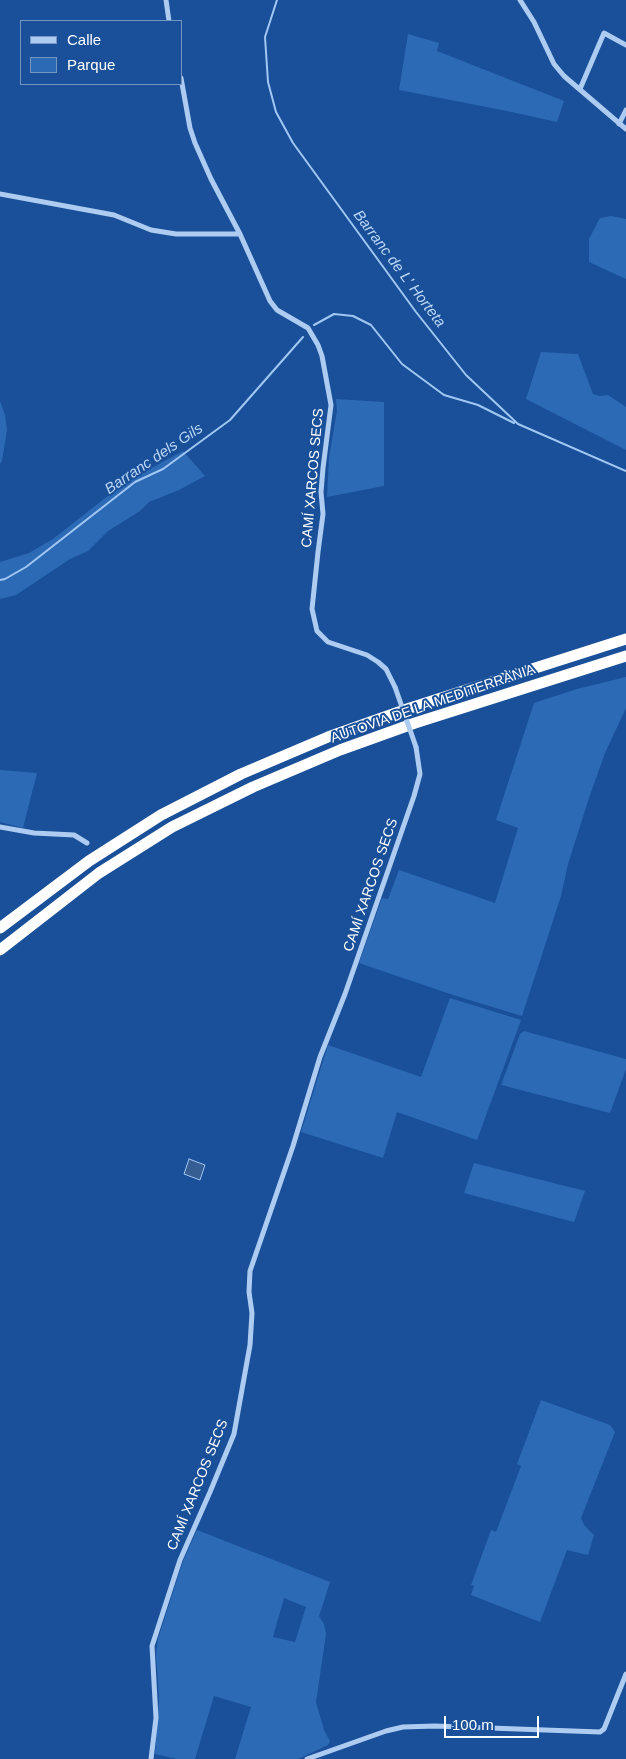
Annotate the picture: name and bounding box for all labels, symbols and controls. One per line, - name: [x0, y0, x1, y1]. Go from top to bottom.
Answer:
- legend: [20, 20, 182, 85]
- text: Calle: [67, 31, 101, 48]
- text: Parque: [67, 56, 115, 73]
- water label: Barranc de L' Horteta: [349, 207, 449, 331]
- street label: CAMÍ XARCOS SECS: [299, 408, 327, 548]
- water label: Barranc dels Gils: [102, 420, 206, 498]
- street label: AUTOVIA DE LA MEDITERRÀNIA: [329, 661, 537, 747]
- street label: CAMÍ XARCOS SECS: [340, 816, 402, 954]
- street label: CAMÍ XARCOS SECS: [164, 1417, 232, 1553]
- scale bar: [446, 1706, 541, 1738]
- text: 100 m: [452, 1716, 494, 1733]

